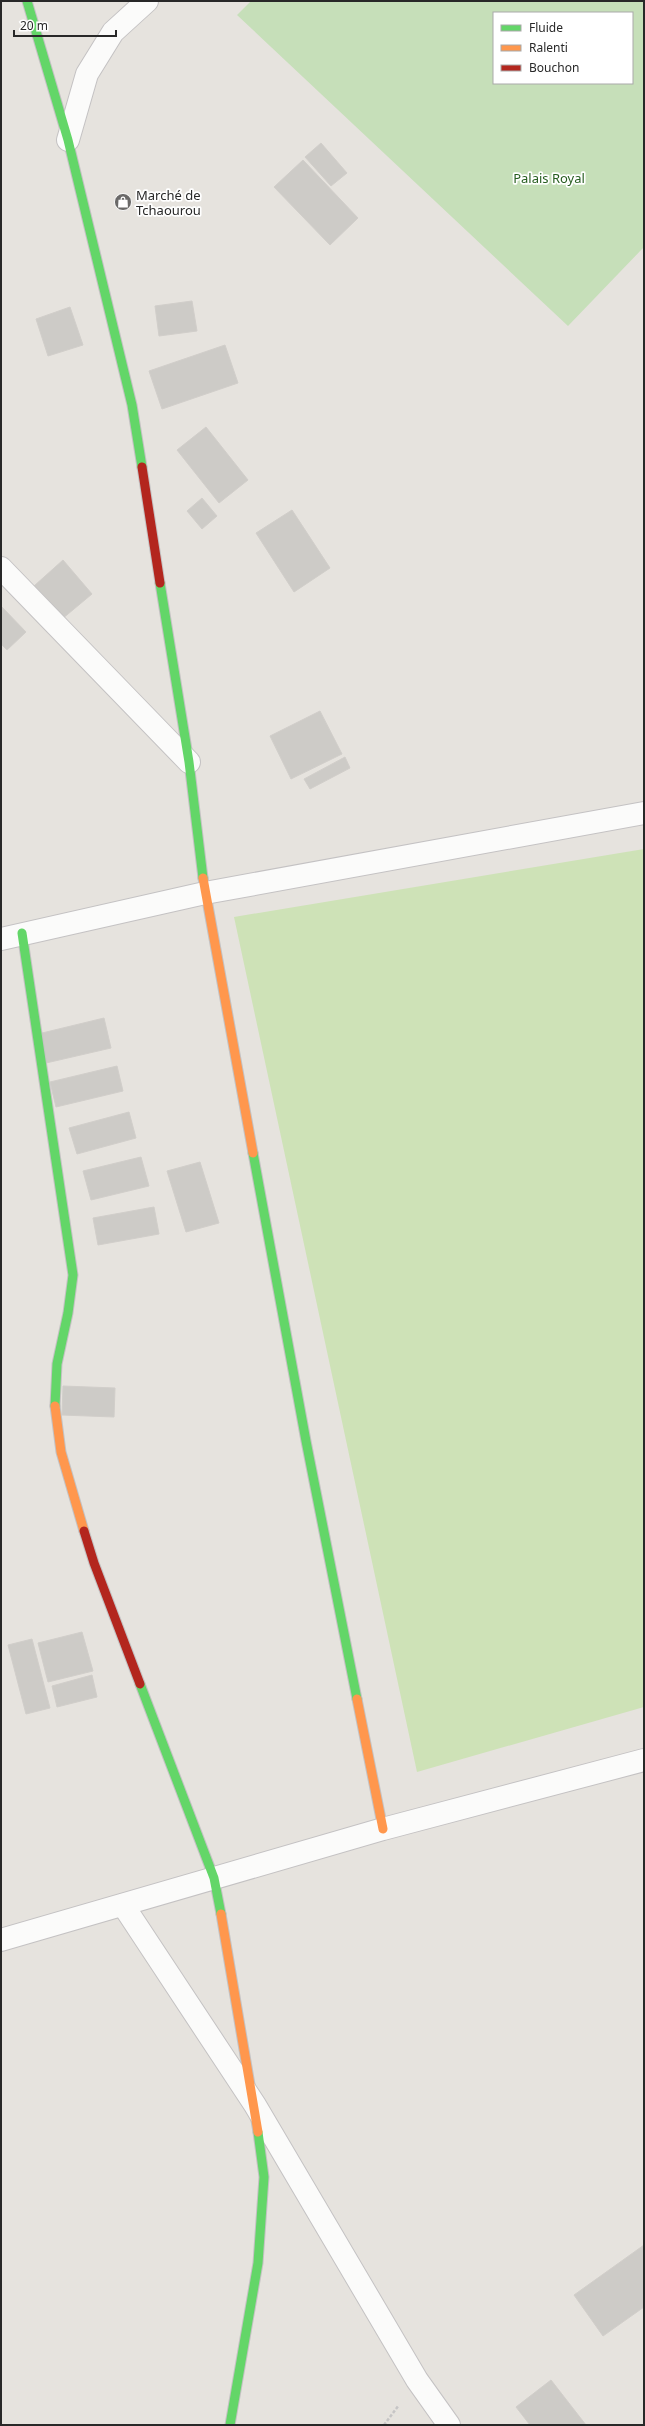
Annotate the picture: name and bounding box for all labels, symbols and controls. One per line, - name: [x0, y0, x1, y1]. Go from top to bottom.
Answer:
- scale bar: [14, 12, 116, 38]
- legend: [493, 12, 633, 84]
- text: 20 m: [20, 17, 48, 34]
- text: Fluide: [529, 19, 563, 36]
- text: Ralenti: [529, 39, 568, 56]
- text: Bouchon: [529, 59, 579, 76]
- park label: Palais Royal: [513, 169, 585, 187]
- place label: Marché de Tchaourou: [136, 186, 201, 219]
- shop icon: Marché de Tchaourou: [113, 192, 133, 212]

